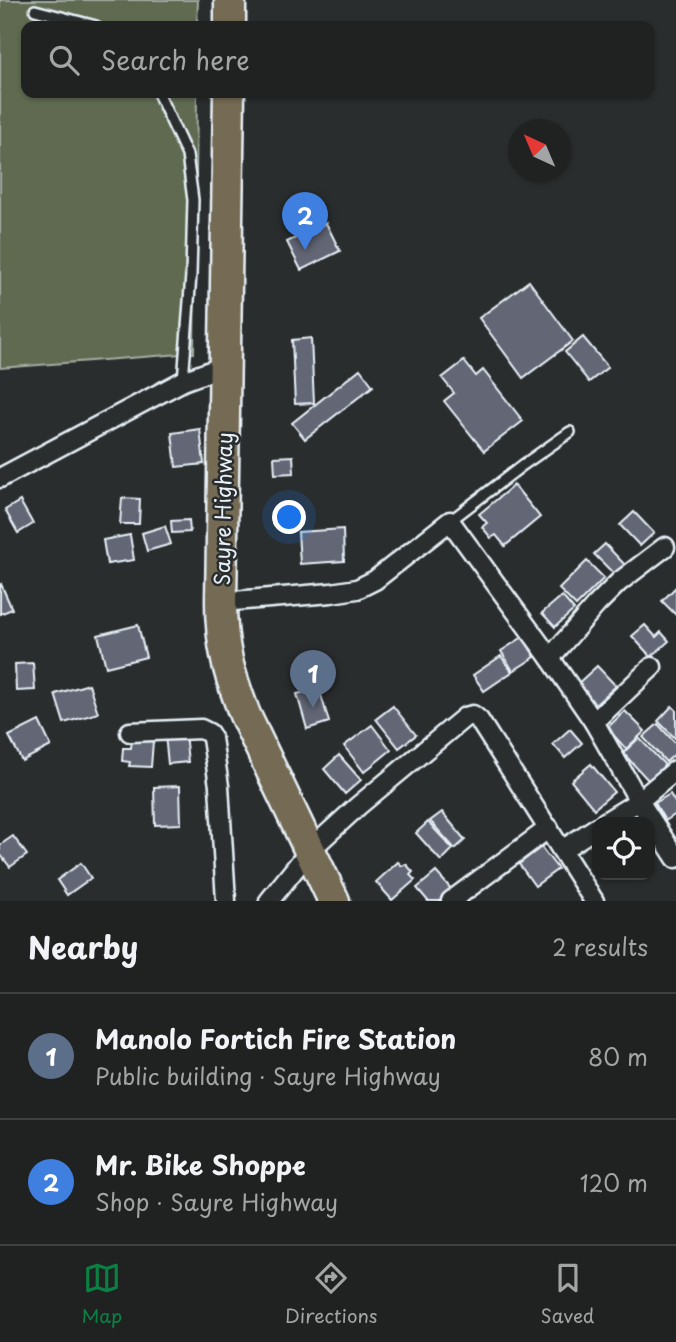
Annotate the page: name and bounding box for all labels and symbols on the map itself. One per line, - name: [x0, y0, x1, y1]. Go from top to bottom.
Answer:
- north arrow: [508, 119, 571, 182]
- pin: 2: [282, 192, 328, 250]
- street label: Sayre Highway: [205, 432, 239, 586]
- your location: [272, 500, 306, 534]
- pin: 1: [290, 650, 336, 708]

